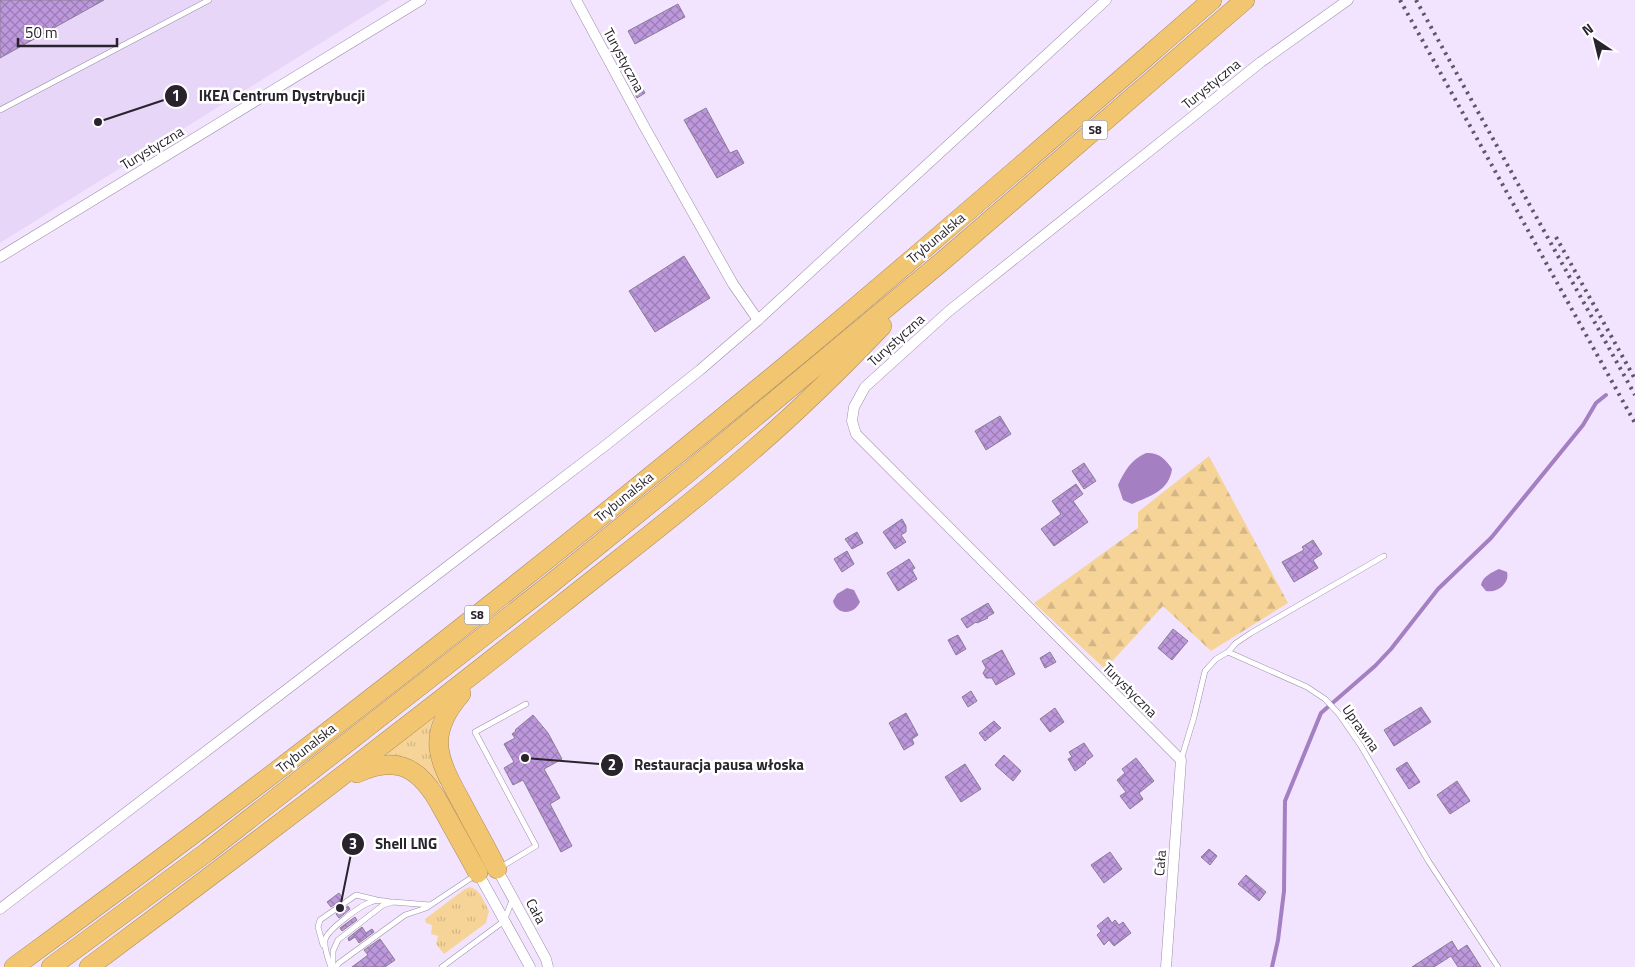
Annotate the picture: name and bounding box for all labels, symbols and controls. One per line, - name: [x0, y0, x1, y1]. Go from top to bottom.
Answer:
- scale bar: [18, 15, 116, 47]
- north arrow: [1570, 15, 1620, 65]
- text: N: [1577, 18, 1597, 40]
- text: 50 m: [25, 21, 58, 44]
- street label: Turystyczna: [599, 24, 650, 96]
- street label: Turystyczna: [1177, 53, 1245, 114]
- callout: IKEA Centrum Dystrybucji: [164, 81, 375, 111]
- text: 1: [172, 84, 180, 107]
- text: IKEA Centrum Dystrybucji: [199, 84, 365, 107]
- road number: S8: [1082, 120, 1108, 140]
- street label: Turystyczna: [116, 121, 187, 175]
- street label: Trybunalska: [902, 207, 969, 268]
- street label: Turystyczna: [863, 308, 929, 371]
- street label: Trybunalska: [590, 466, 658, 527]
- road number: S8: [464, 606, 490, 624]
- street label: Turystyczna: [1098, 657, 1163, 722]
- street label: Uprawna: [1337, 700, 1385, 756]
- street label: Trybunalska: [271, 718, 340, 778]
- callout: Restauracja pausa włoska: [599, 750, 814, 780]
- text: 2: [608, 753, 616, 776]
- text: Restauracja pausa włoska: [634, 753, 804, 776]
- callout: Shell LNG: [340, 829, 447, 859]
- text: 3: [349, 832, 357, 855]
- text: Shell LNG: [375, 832, 437, 855]
- street label: Cała: [1148, 849, 1171, 877]
- street label: Cała: [521, 894, 552, 927]

